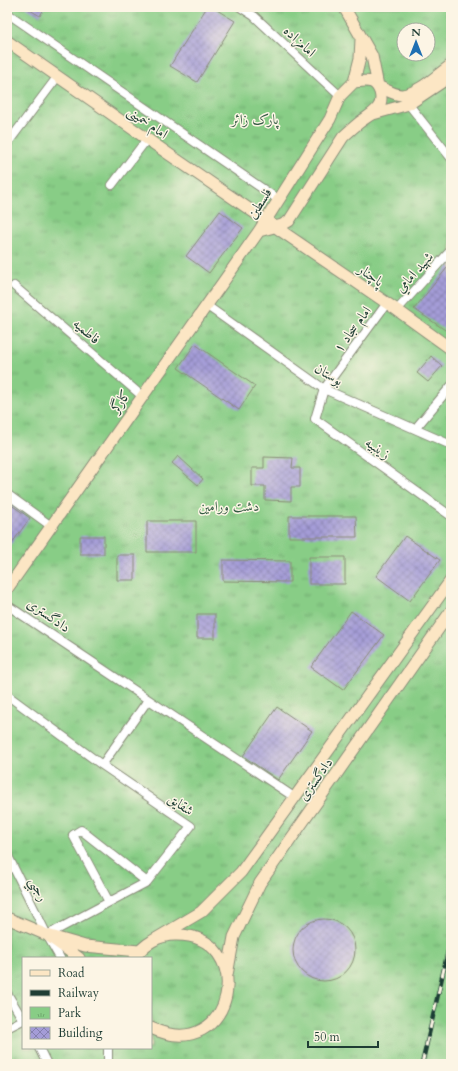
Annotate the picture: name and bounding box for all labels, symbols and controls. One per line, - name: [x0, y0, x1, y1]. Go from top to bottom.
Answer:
- street label: امامزاده: [279, 22, 320, 61]
- north arrow: [396, 22, 436, 62]
- text: N: [411, 25, 421, 40]
- street label: امام خمینی: [122, 102, 172, 146]
- park label: پارک زائر: [230, 110, 280, 130]
- street label: فلسطین: [242, 184, 276, 222]
- street label: شهيد امامي: [391, 248, 439, 298]
- street label: پاچنار: [352, 259, 388, 293]
- street label: امام سجاد ۱: [329, 302, 378, 358]
- street label: فاطميه: [69, 314, 104, 349]
- street label: بوستان: [311, 359, 347, 390]
- street label: کارگر: [105, 386, 135, 418]
- street label: زينبيه: [361, 433, 394, 464]
- park label: دشت ورامین: [199, 497, 259, 516]
- street label: دادگستری: [23, 594, 74, 637]
- street label: دادگستری: [294, 754, 337, 805]
- street label: شقايق: [164, 789, 198, 820]
- street label: رجبي: [22, 874, 53, 906]
- legend: [22, 957, 152, 1049]
- text: Road: [58, 965, 85, 981]
- text: Railway: [58, 985, 100, 1001]
- text: Park: [58, 1005, 82, 1021]
- scale bar: [308, 1023, 378, 1049]
- text: Building: [58, 1025, 103, 1041]
- text: 50 m: [314, 1029, 341, 1045]

